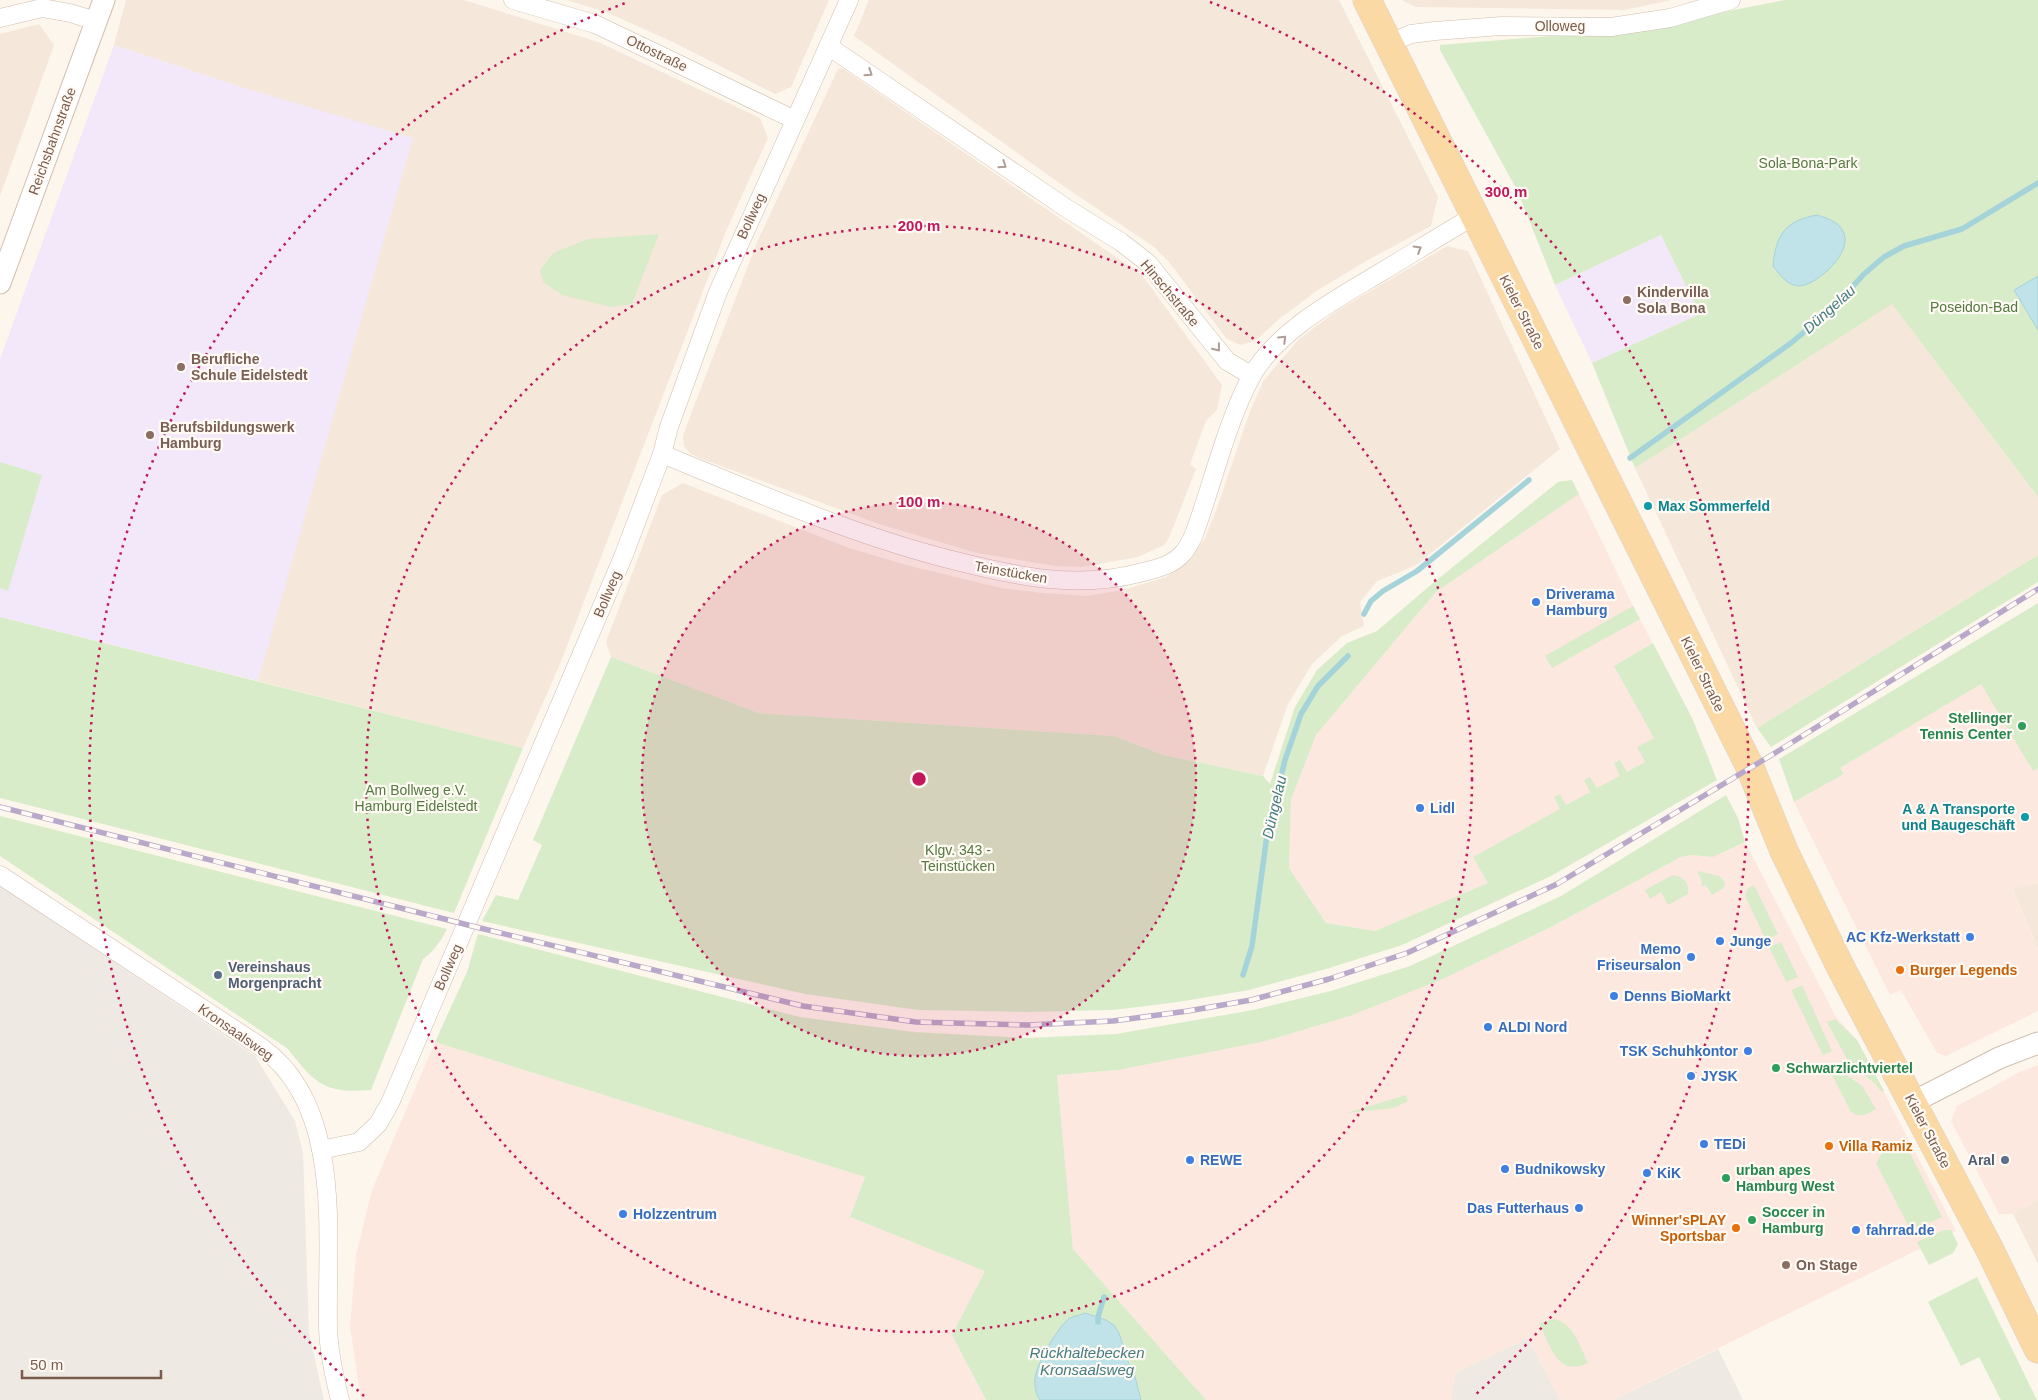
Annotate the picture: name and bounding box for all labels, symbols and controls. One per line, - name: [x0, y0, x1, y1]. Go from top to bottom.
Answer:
- street label: Olloweg: [1535, 18, 1585, 34]
- street label: Ottostraße: [624, 31, 690, 75]
- one-way arrow: [863, 67, 872, 76]
- street label: Reichsbahnstraße: [25, 85, 79, 197]
- park label: Sola-Bona-Park: [1759, 155, 1858, 171]
- one-way arrow: [997, 159, 1007, 168]
- text: 300 m: [1485, 183, 1527, 200]
- street label: Bollweg: [733, 190, 769, 242]
- text: 200 m: [898, 217, 940, 234]
- one-way arrow: [1413, 246, 1422, 256]
- street label: Hinschstraße: [1137, 256, 1203, 330]
- street label: Kieler Straße: [1496, 272, 1548, 352]
- water label: Düngelau: [1799, 281, 1859, 337]
- place label: Kindervilla Sola Bona: [1637, 284, 1709, 316]
- marker: Kindervilla Sola Bona: [1621, 294, 1633, 306]
- park label: Poseidon-Bad: [1930, 299, 2018, 315]
- one-way arrow: [1277, 336, 1286, 345]
- one-way arrow: [1211, 343, 1220, 352]
- place label: Berufliche Schule Eidelstedt: [191, 351, 308, 383]
- marker: Berufliche Schule Eidelstedt: [175, 361, 187, 373]
- place label: Berufsbildungswerk Hamburg: [160, 419, 295, 451]
- marker: Berufsbildungswerk Hamburg: [144, 429, 156, 441]
- text: 100 m: [898, 493, 940, 510]
- place label: Max Sommerfeld: [1658, 498, 1770, 514]
- marker: Max Sommerfeld: [1642, 500, 1654, 512]
- street label: Teinstücken: [973, 558, 1049, 586]
- street label: Bollweg: [590, 568, 624, 620]
- place label: Driverama Hamburg: [1546, 586, 1615, 618]
- marker: Driverama Hamburg: [1530, 596, 1542, 608]
- street label: Kieler Straße: [1678, 634, 1728, 714]
- place label: Stellinger Tennis Center: [1920, 710, 2013, 742]
- marker: Stellinger Tennis Center: [2016, 720, 2028, 732]
- centre of rings: [910, 770, 928, 788]
- water label: Düngelau: [1258, 773, 1290, 840]
- park label: Am Bollweg e.V. Hamburg Eidelstedt: [355, 782, 478, 814]
- place label: Lidl: [1430, 800, 1455, 816]
- place label: A & A Transporte und Baugeschäft: [1901, 801, 2015, 833]
- marker: Lidl: [1414, 802, 1426, 814]
- marker: A & A Transporte und Baugeschäft: [2019, 811, 2031, 823]
- park label: Klgv. 343 - Teinstücken: [921, 842, 995, 874]
- place label: AC Kfz-Werkstatt: [1846, 929, 1960, 945]
- marker: AC Kfz-Werkstatt: [1964, 931, 1976, 943]
- place label: Junge: [1730, 933, 1771, 949]
- marker: Junge: [1714, 935, 1726, 947]
- street label: Bollweg: [431, 941, 465, 993]
- place label: Memo Friseursalon: [1597, 941, 1681, 973]
- marker: Memo Friseursalon: [1685, 951, 1697, 963]
- place label: Vereinshaus Morgenpracht: [228, 959, 322, 991]
- place label: Burger Legends: [1910, 962, 2018, 978]
- marker: Burger Legends: [1894, 964, 1906, 976]
- marker: Vereinshaus Morgenpracht: [212, 969, 224, 981]
- place label: Denns BioMarkt: [1624, 988, 1731, 1004]
- marker: Denns BioMarkt: [1608, 990, 1620, 1002]
- street label: Kronsaalsweg: [195, 1000, 277, 1064]
- place label: ALDI Nord: [1498, 1019, 1567, 1035]
- marker: ALDI Nord: [1482, 1021, 1494, 1033]
- place label: TSK Schuhkontor: [1620, 1043, 1739, 1059]
- marker: TSK Schuhkontor: [1742, 1045, 1754, 1057]
- place label: Schwarzlichtviertel: [1786, 1060, 1913, 1076]
- marker: Schwarzlichtviertel: [1770, 1062, 1782, 1074]
- place label: JYSK: [1701, 1068, 1738, 1084]
- marker: JYSK: [1685, 1070, 1697, 1082]
- street label: Kieler Straße: [1902, 1091, 1954, 1171]
- place label: TEDi: [1714, 1136, 1746, 1152]
- marker: TEDi: [1698, 1138, 1710, 1150]
- place label: Villa Ramiz: [1839, 1138, 1913, 1154]
- marker: Villa Ramiz: [1823, 1140, 1835, 1152]
- place label: REWE: [1200, 1152, 1242, 1168]
- place label: Aral: [1968, 1152, 1995, 1168]
- marker: REWE: [1184, 1154, 1196, 1166]
- marker: Aral: [1999, 1154, 2011, 1166]
- place label: Budnikowsky: [1515, 1161, 1605, 1177]
- place label: urban apes Hamburg West: [1736, 1162, 1835, 1194]
- marker: Budnikowsky: [1499, 1163, 1511, 1175]
- place label: KiK: [1657, 1165, 1681, 1181]
- marker: KiK: [1641, 1167, 1653, 1179]
- marker: urban apes Hamburg West: [1720, 1172, 1732, 1184]
- place label: Das Futterhaus: [1467, 1200, 1569, 1216]
- marker: Das Futterhaus: [1573, 1202, 1585, 1214]
- place label: Soccer in Hamburg: [1762, 1204, 1825, 1236]
- place label: Holzzentrum: [633, 1206, 717, 1222]
- marker: Holzzentrum: [617, 1208, 629, 1220]
- place label: Winner'sPLAY Sportsbar: [1632, 1212, 1727, 1244]
- marker: Soccer in Hamburg: [1746, 1214, 1758, 1226]
- marker: Winner'sPLAY Sportsbar: [1730, 1222, 1742, 1234]
- place label: fahrrad.de: [1866, 1222, 1935, 1238]
- marker: fahrrad.de: [1850, 1224, 1862, 1236]
- place label: On Stage: [1796, 1257, 1858, 1273]
- marker: On Stage: [1780, 1259, 1792, 1271]
- water label: Rückhaltebecken Kronsaalsweg: [1029, 1344, 1145, 1378]
- scale bar: [22, 1348, 161, 1380]
- text: 50 m: [30, 1356, 63, 1373]

